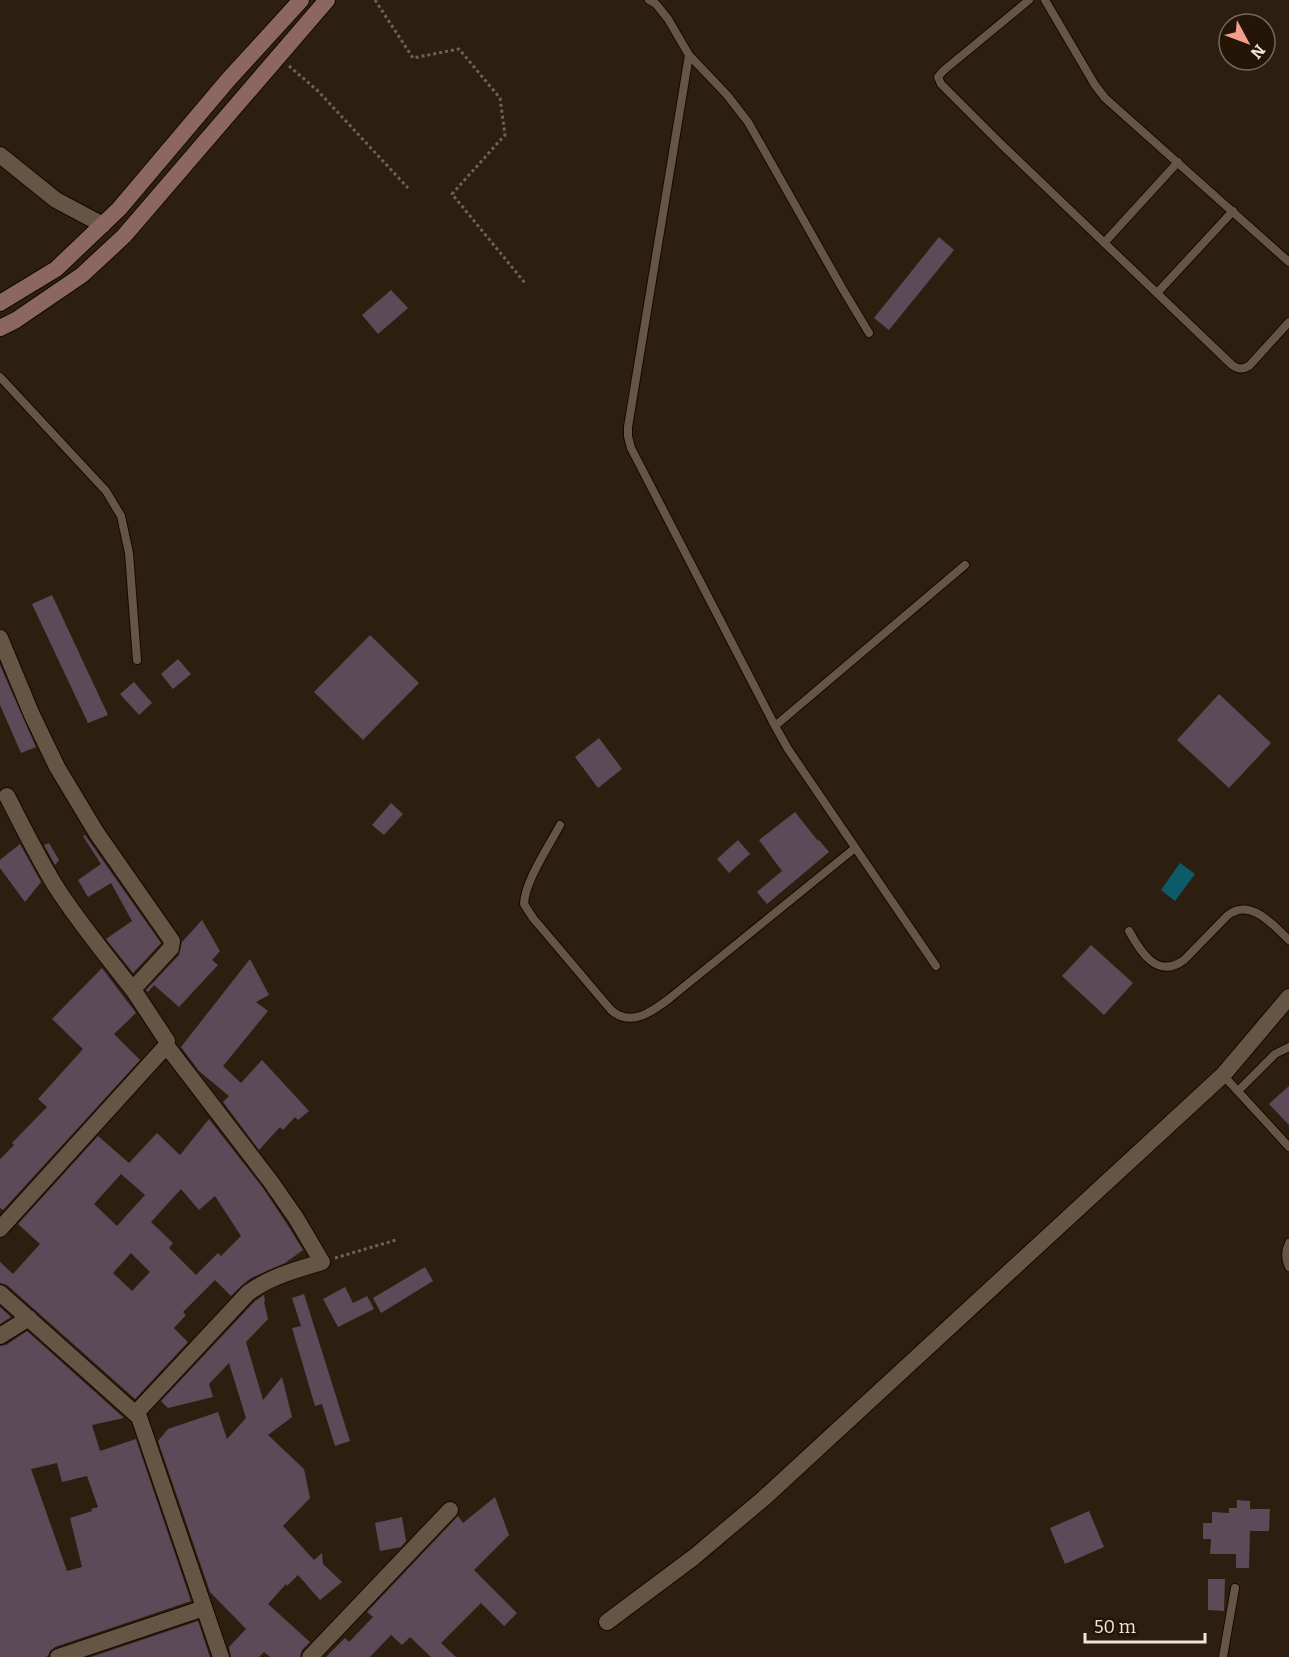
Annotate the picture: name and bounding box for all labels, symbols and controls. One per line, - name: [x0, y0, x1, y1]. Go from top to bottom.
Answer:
- north arrow: [1217, 12, 1277, 72]
- text: N: [1247, 41, 1269, 62]
- scale bar: [1085, 1606, 1205, 1644]
- text: 50 m: [1094, 1616, 1136, 1638]

